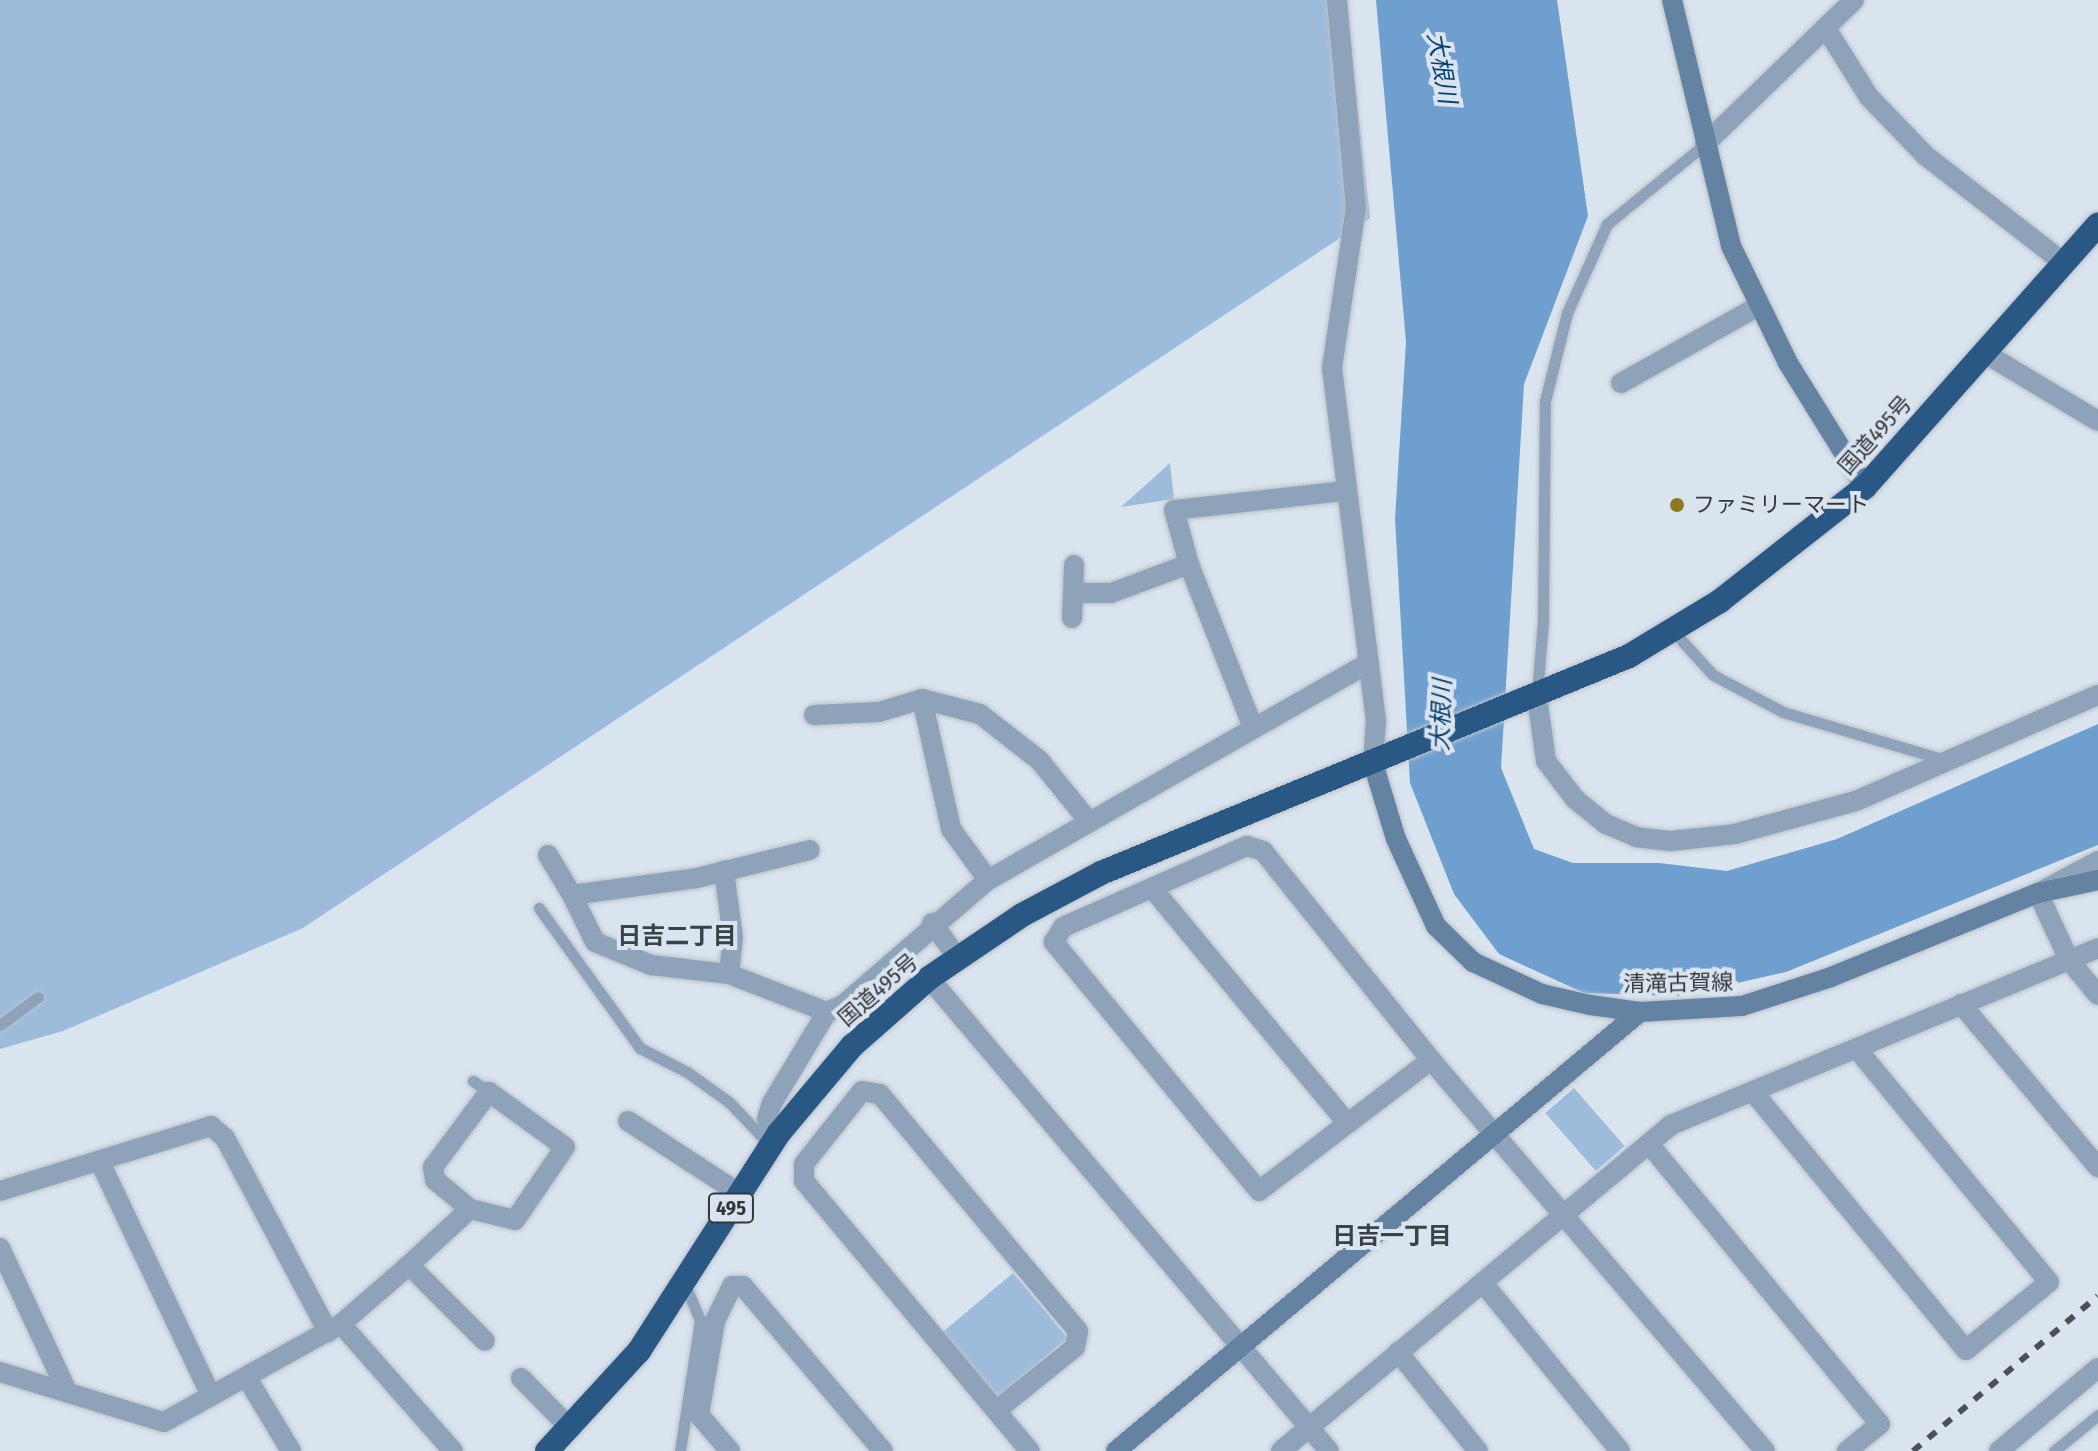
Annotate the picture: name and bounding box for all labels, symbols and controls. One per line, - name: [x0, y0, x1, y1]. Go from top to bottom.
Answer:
- water label: 大根川: [1421, 30, 1461, 106]
- street label: 国道495号: [1833, 390, 1917, 480]
- place label: ファミリーマート: [1693, 492, 1869, 518]
- marker: ファミリーマート: [1668, 496, 1686, 514]
- water label: 大根川: [1426, 679, 1458, 751]
- district label: 日吉二丁目: [617, 923, 737, 951]
- street label: 国道495号: [833, 948, 923, 1032]
- street label: 清滝古賀線: [1623, 969, 1733, 997]
- road number: 495: [707, 1192, 755, 1224]
- district label: 日吉一丁目: [1332, 1223, 1452, 1251]

